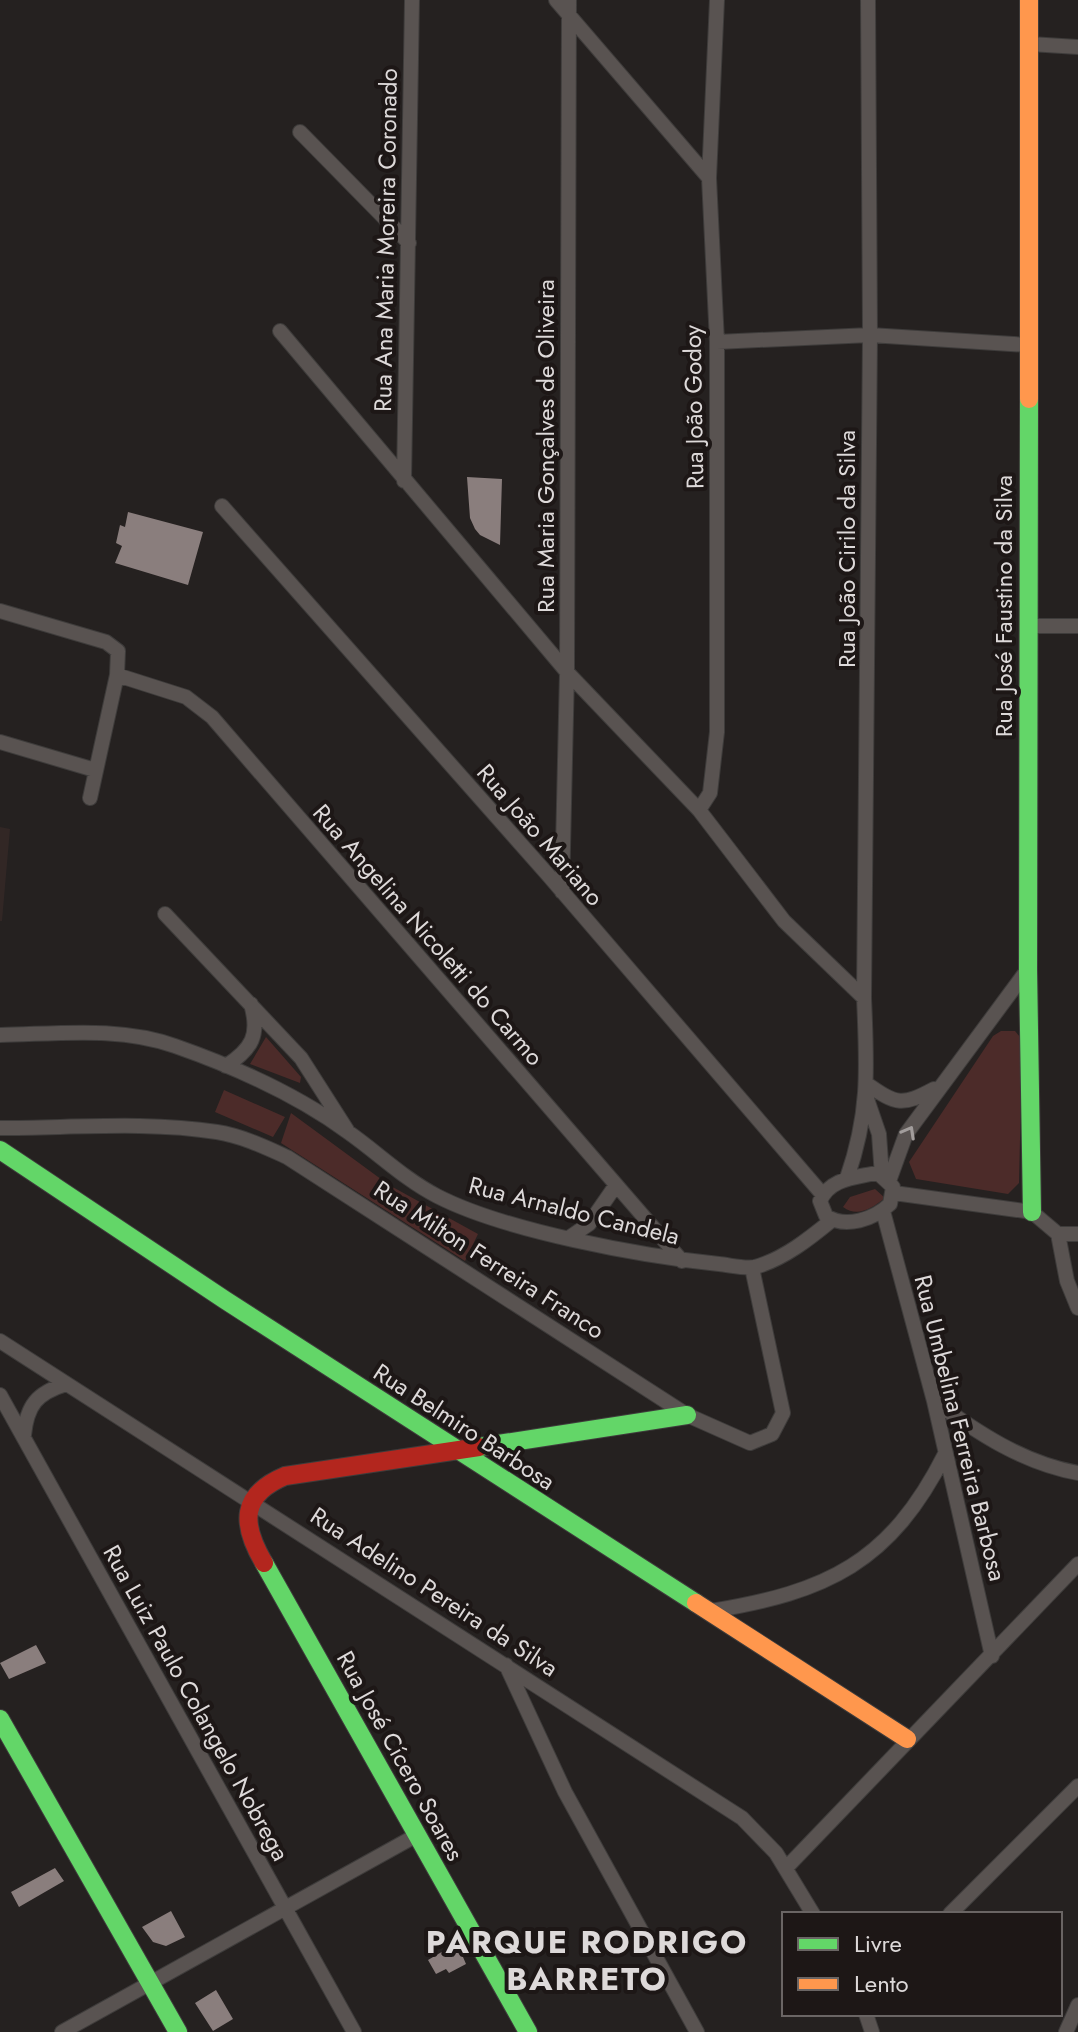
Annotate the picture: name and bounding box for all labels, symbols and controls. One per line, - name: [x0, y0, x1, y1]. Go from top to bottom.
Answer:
- street label: Rua Ana Maria Moreira Coronado: [365, 68, 406, 412]
- street label: Rua Maria Gonçalves de Oliveira: [528, 279, 563, 613]
- street label: Rua João Godoy: [675, 324, 712, 489]
- street label: Rua João Cirilo da Silva: [829, 430, 864, 668]
- street label: Rua José Faustino da Silva: [986, 475, 1021, 737]
- street label: Rua João Mariano: [469, 756, 612, 913]
- street label: Rua Angelina Nicoletti do Carmo: [305, 796, 552, 1073]
- one-way arrow: [900, 1126, 915, 1140]
- street label: Rua Arnaldo Candela: [465, 1167, 683, 1254]
- street label: Rua Milton Ferreira Franco: [367, 1172, 611, 1347]
- street label: Rua Umbelina Ferreira Barbosa: [906, 1271, 1015, 1585]
- street label: Rua Belmiro Barbosa: [367, 1355, 562, 1499]
- street label: Rua Adelino Pereira da Silva: [304, 1498, 565, 1685]
- street label: Rua Luiz Paulo Colangelo Nobrega: [95, 1538, 298, 1867]
- street label: Rua José Cícero Soares: [328, 1644, 473, 1867]
- legend: [782, 1912, 1062, 2016]
- district label: PARQUE RODRIGO BARRETO: [426, 1919, 748, 2002]
- text: Livre: [854, 1926, 902, 1961]
- text: Lento: [854, 1966, 909, 2001]

